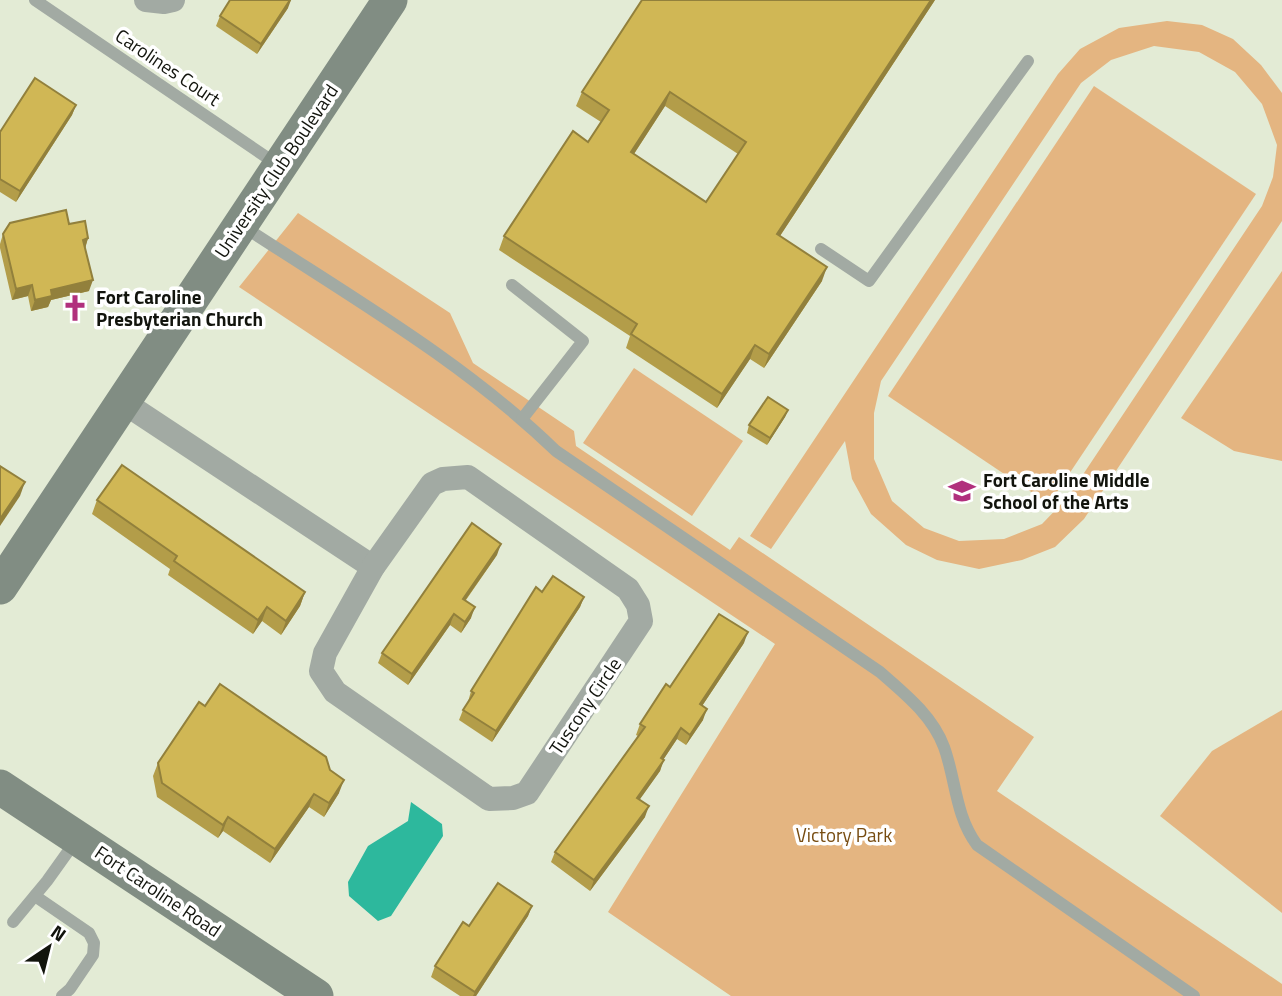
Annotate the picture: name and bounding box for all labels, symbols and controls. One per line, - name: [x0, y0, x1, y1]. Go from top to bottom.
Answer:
- street label: Carolines Court: [110, 21, 227, 113]
- street label: University Club Boulevard: [206, 78, 345, 264]
- place label: Fort Caroline Presbyterian Church: [96, 282, 263, 333]
- church icon: Fort Caroline Presbyterian Church: [60, 293, 90, 323]
- place label: Fort Caroline Middle School of the Arts: [983, 465, 1150, 516]
- school or university icon: Fort Caroline Middle School of the Arts: [947, 476, 977, 506]
- street label: Tuscony Circle: [541, 651, 628, 760]
- park label: Victory Park: [796, 820, 892, 849]
- street label: Fort Caroline Road: [89, 837, 227, 944]
- north arrow: [14, 912, 84, 982]
- text: N: [45, 917, 73, 948]

